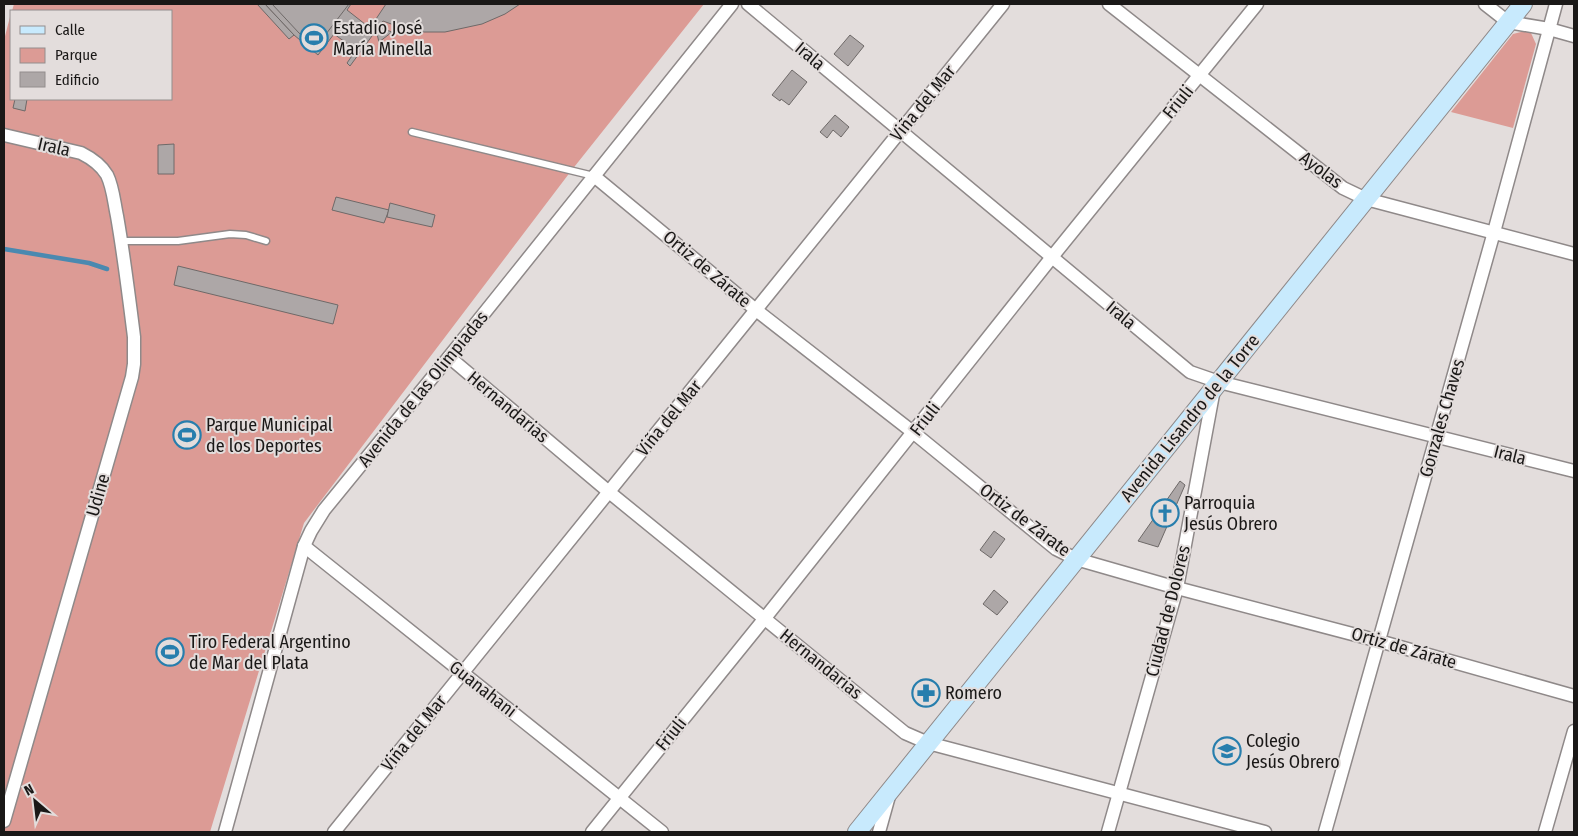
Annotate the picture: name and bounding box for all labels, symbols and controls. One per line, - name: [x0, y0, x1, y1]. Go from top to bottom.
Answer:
- legend: [10, 10, 172, 100]
- place label: Estadio José María Minella: [333, 17, 433, 60]
- text: Calle: [55, 21, 85, 39]
- sports icon: Estadio José María Minella: [299, 23, 329, 53]
- street label: Irala: [790, 37, 830, 75]
- text: Parque: [55, 46, 98, 64]
- street label: Viña del Mar: [886, 60, 961, 146]
- text: Edificio: [55, 71, 100, 89]
- street label: Friuli: [1158, 81, 1198, 123]
- street label: Irala: [36, 133, 73, 161]
- street label: Ayolas: [1295, 147, 1347, 193]
- street label: Ortiz de Zárate: [658, 226, 756, 312]
- street label: Irala: [1101, 296, 1141, 334]
- street label: Avenida de las Olimpiadas: [353, 306, 493, 471]
- street label: Avenida Lisandro de la Torre: [1116, 330, 1264, 506]
- street label: Gonzales Chaves: [1415, 356, 1469, 480]
- street label: Hernandarias: [463, 367, 553, 448]
- street label: Viña del Mar: [632, 375, 707, 461]
- street label: Friuli: [905, 398, 945, 440]
- place label: Parque Municipal de los Deportes: [206, 414, 333, 457]
- sports icon: Parque Municipal de los Deportes: [172, 420, 202, 450]
- street label: Irala: [1492, 440, 1529, 470]
- street label: Udine: [81, 471, 115, 519]
- street label: Ortiz de Zárate: [975, 479, 1075, 561]
- place label: Parroquia Jesús Obrero: [1184, 492, 1278, 535]
- church icon: Parroquia Jesús Obrero: [1150, 498, 1180, 528]
- street label: Ciudad de Dolores: [1141, 543, 1195, 679]
- street label: Ortiz de Zárate: [1349, 623, 1459, 674]
- street label: Hernandarias: [775, 624, 867, 704]
- place label: Tiro Federal Argentino de Mar del Plata: [189, 631, 351, 674]
- sports icon: Tiro Federal Argentino de Mar del Plata: [155, 637, 185, 667]
- street label: Guanahani: [445, 656, 521, 722]
- pharmacy icon: Romero: [911, 678, 941, 708]
- place label: Romero: [945, 682, 1002, 704]
- street label: Viña del Mar: [377, 690, 452, 776]
- street label: Friuli: [651, 713, 691, 755]
- place label: Colegio Jesús Obrero: [1246, 730, 1340, 773]
- school or university icon: Colegio Jesús Obrero: [1212, 736, 1242, 766]
- north arrow: [10, 776, 60, 826]
- text: N: [21, 780, 37, 799]

